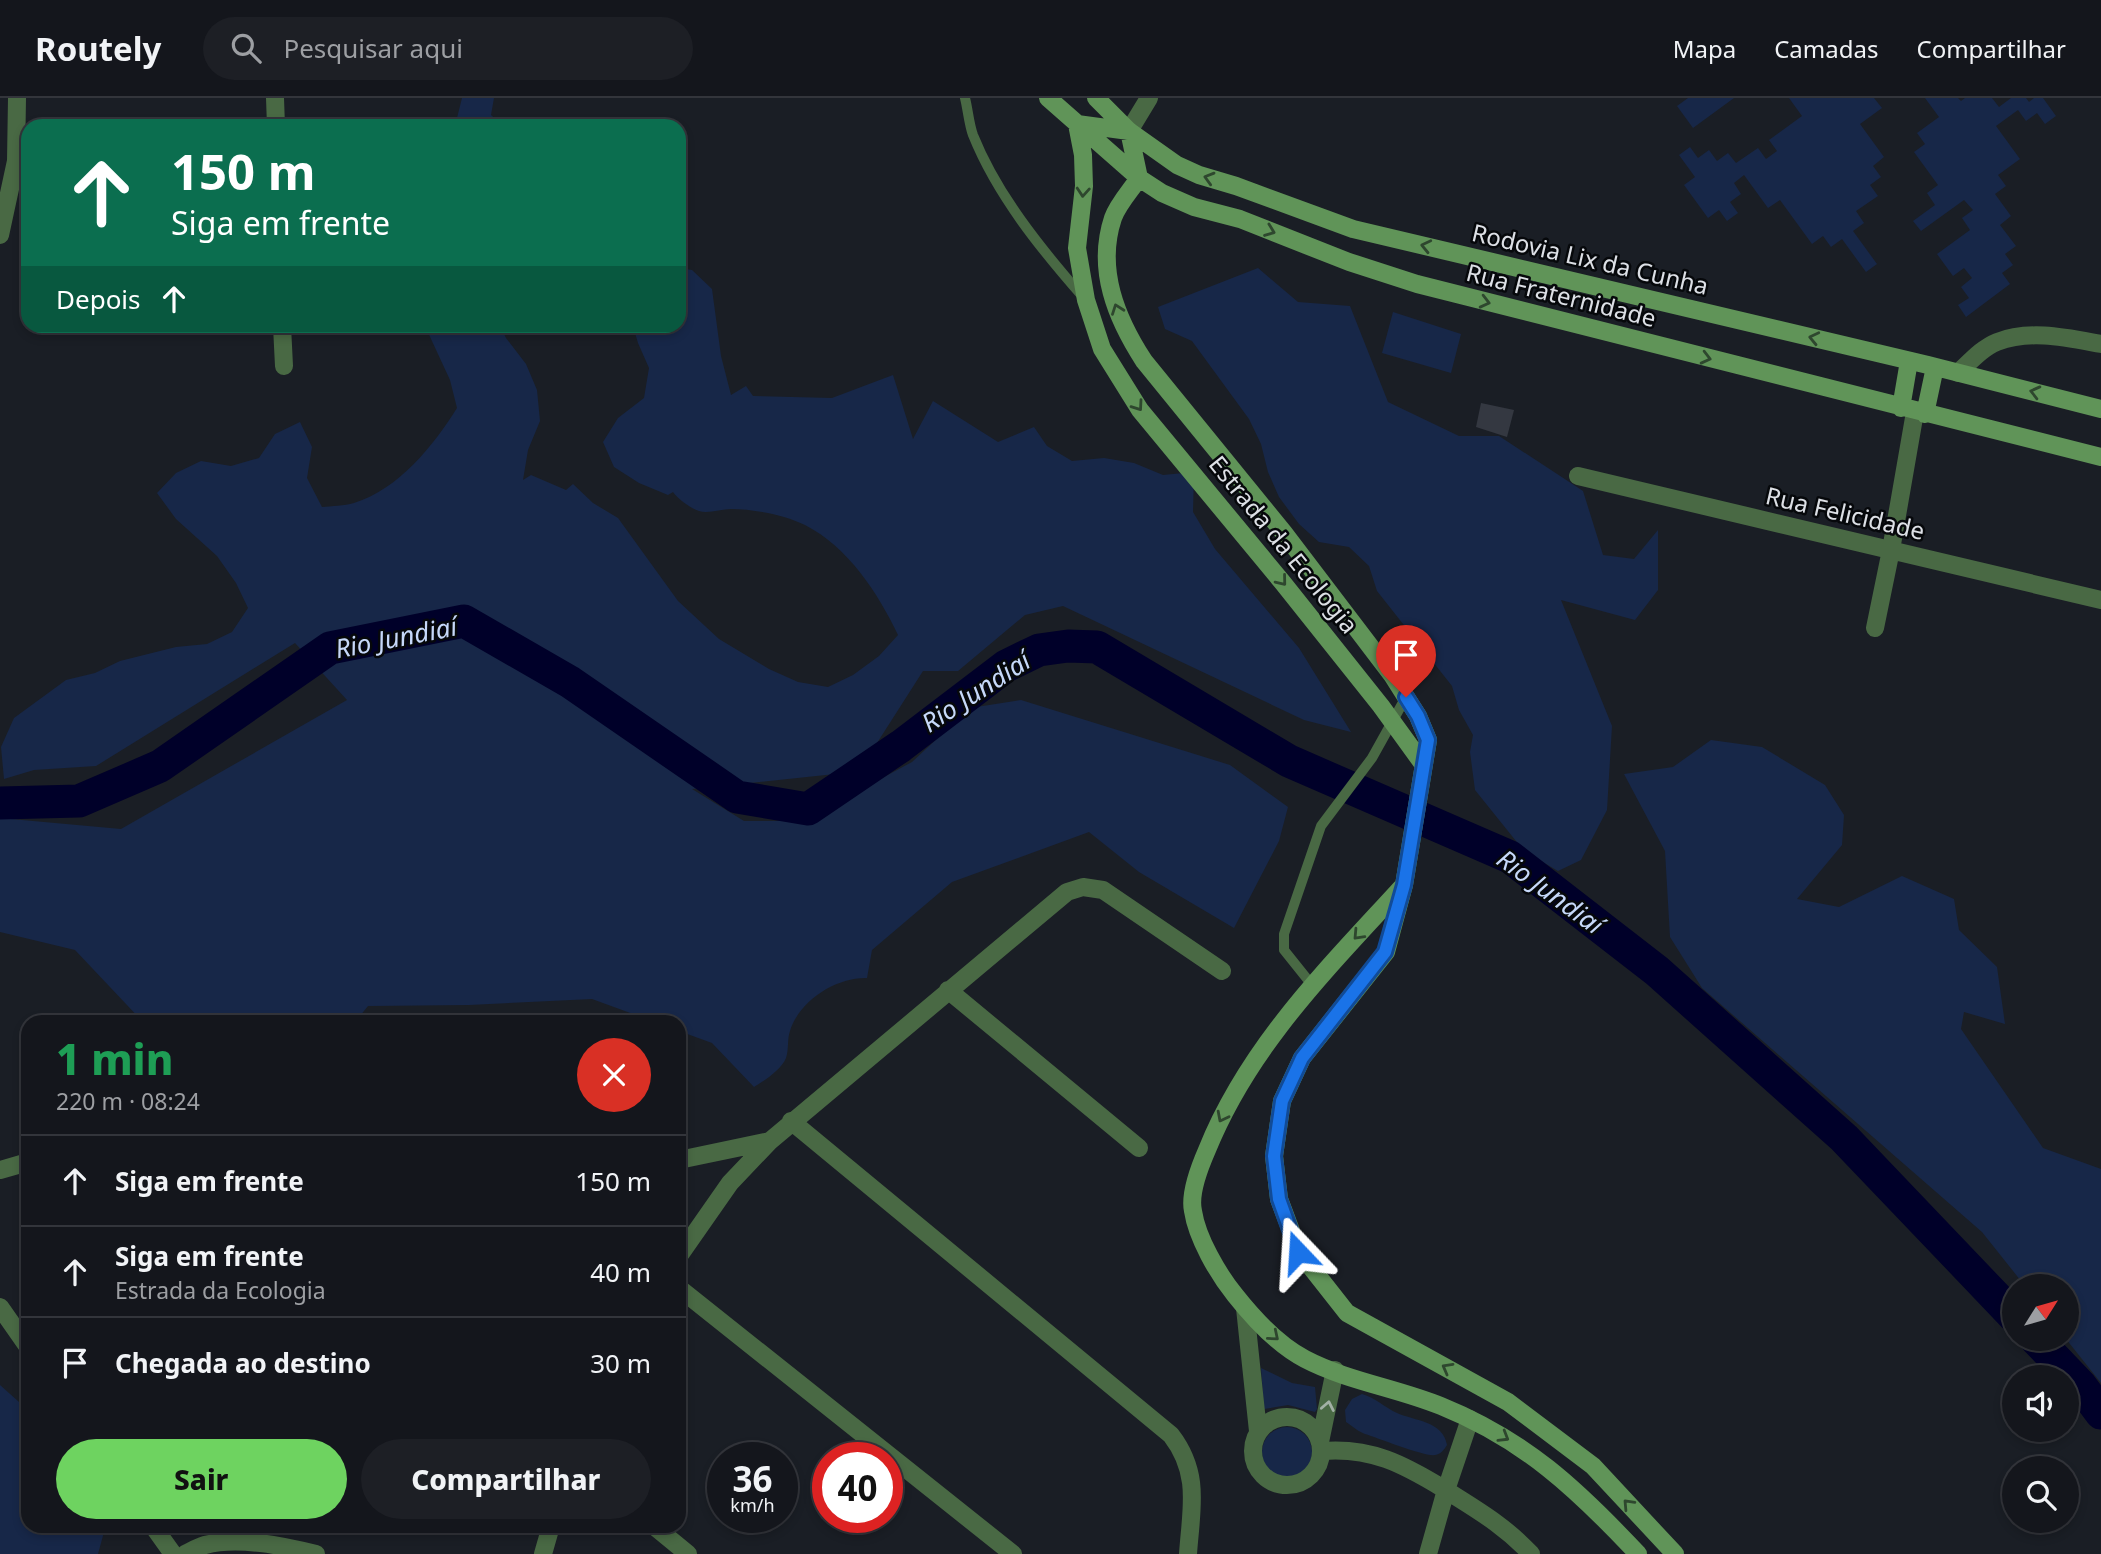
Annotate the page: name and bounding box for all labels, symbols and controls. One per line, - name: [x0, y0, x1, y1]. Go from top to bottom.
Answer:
- search box: [203, 17, 693, 80]
- text: Routely: [35, 26, 161, 71]
- icon: search: [227, 29, 265, 67]
- text: Pesquisar aqui: [283, 30, 463, 66]
- text: Mapa: [1673, 32, 1736, 65]
- text: Camadas: [1774, 32, 1878, 65]
- text: Compartilhar: [1916, 32, 2066, 65]
- text: 150 m: [171, 138, 316, 204]
- icon: ahead: [56, 147, 147, 238]
- one-way arrow: [1203, 171, 1215, 186]
- one-way arrow: [1076, 187, 1091, 198]
- text: Siga em frente: [171, 201, 390, 244]
- street label: Rodovia Lix da Cunha: [1469, 215, 1712, 302]
- one-way arrow: [1263, 222, 1275, 236]
- one-way arrow: [1420, 240, 1432, 255]
- street label: Rua Fraternidade: [1463, 255, 1660, 334]
- icon: ahead: [155, 280, 193, 318]
- text: Depois: [56, 281, 141, 317]
- one-way arrow: [1479, 294, 1491, 308]
- one-way arrow: [1111, 304, 1125, 316]
- one-way arrow: [1808, 332, 1820, 346]
- one-way arrow: [1700, 350, 1712, 364]
- one-way arrow: [2029, 386, 2041, 400]
- one-way arrow: [1130, 398, 1143, 411]
- street label: Estrada da Ecologia: [1202, 448, 1366, 640]
- street label: Rua Felicidade: [1763, 478, 1928, 547]
- one-way arrow: [1274, 573, 1286, 586]
- water label: Rio Jundiaí: [332, 607, 463, 666]
- pin: [1376, 625, 1436, 697]
- icon: arrive: [1387, 636, 1425, 674]
- water label: Rio Jundiaí: [914, 641, 1040, 740]
- water label: Rio Jundiaí: [1490, 840, 1614, 944]
- one-way arrow: [1353, 927, 1366, 940]
- text: 1 min: [56, 1030, 173, 1087]
- button: close: [577, 1038, 651, 1112]
- text: 220 m · 08:24: [56, 1085, 200, 1117]
- one-way arrow: [1217, 1110, 1230, 1122]
- icon: ahead: [56, 1162, 94, 1200]
- text: Siga em frente: [115, 1163, 304, 1199]
- text: 150 m: [575, 1163, 651, 1199]
- position arrow: [1261, 1215, 1335, 1289]
- text: Siga em frente: [115, 1238, 304, 1274]
- icon: ahead: [56, 1253, 94, 1291]
- text: 40 m: [590, 1254, 651, 1290]
- text: Estrada da Ecologia: [115, 1274, 326, 1306]
- north arrow: [2002, 1274, 2079, 1351]
- map controls: [2002, 1274, 2079, 1533]
- one-way arrow: [1266, 1328, 1279, 1340]
- icon: arrive: [56, 1344, 94, 1382]
- text: Chegada ao destino: [115, 1345, 371, 1381]
- text: 30 m: [590, 1345, 651, 1381]
- one-way arrow: [1442, 1363, 1455, 1377]
- button: sound: [2002, 1365, 2079, 1442]
- one-way arrow: [1319, 1400, 1334, 1412]
- one-way arrow: [1496, 1429, 1509, 1442]
- button: Sair: [56, 1439, 347, 1519]
- button: Compartilhar: [361, 1439, 651, 1519]
- speed limit sign: 40: [812, 1442, 903, 1533]
- text: 36: [732, 1455, 773, 1502]
- button: search: [2002, 1456, 2079, 1533]
- text: km/h: [730, 1493, 775, 1517]
- one-way arrow: [1624, 1499, 1636, 1512]

